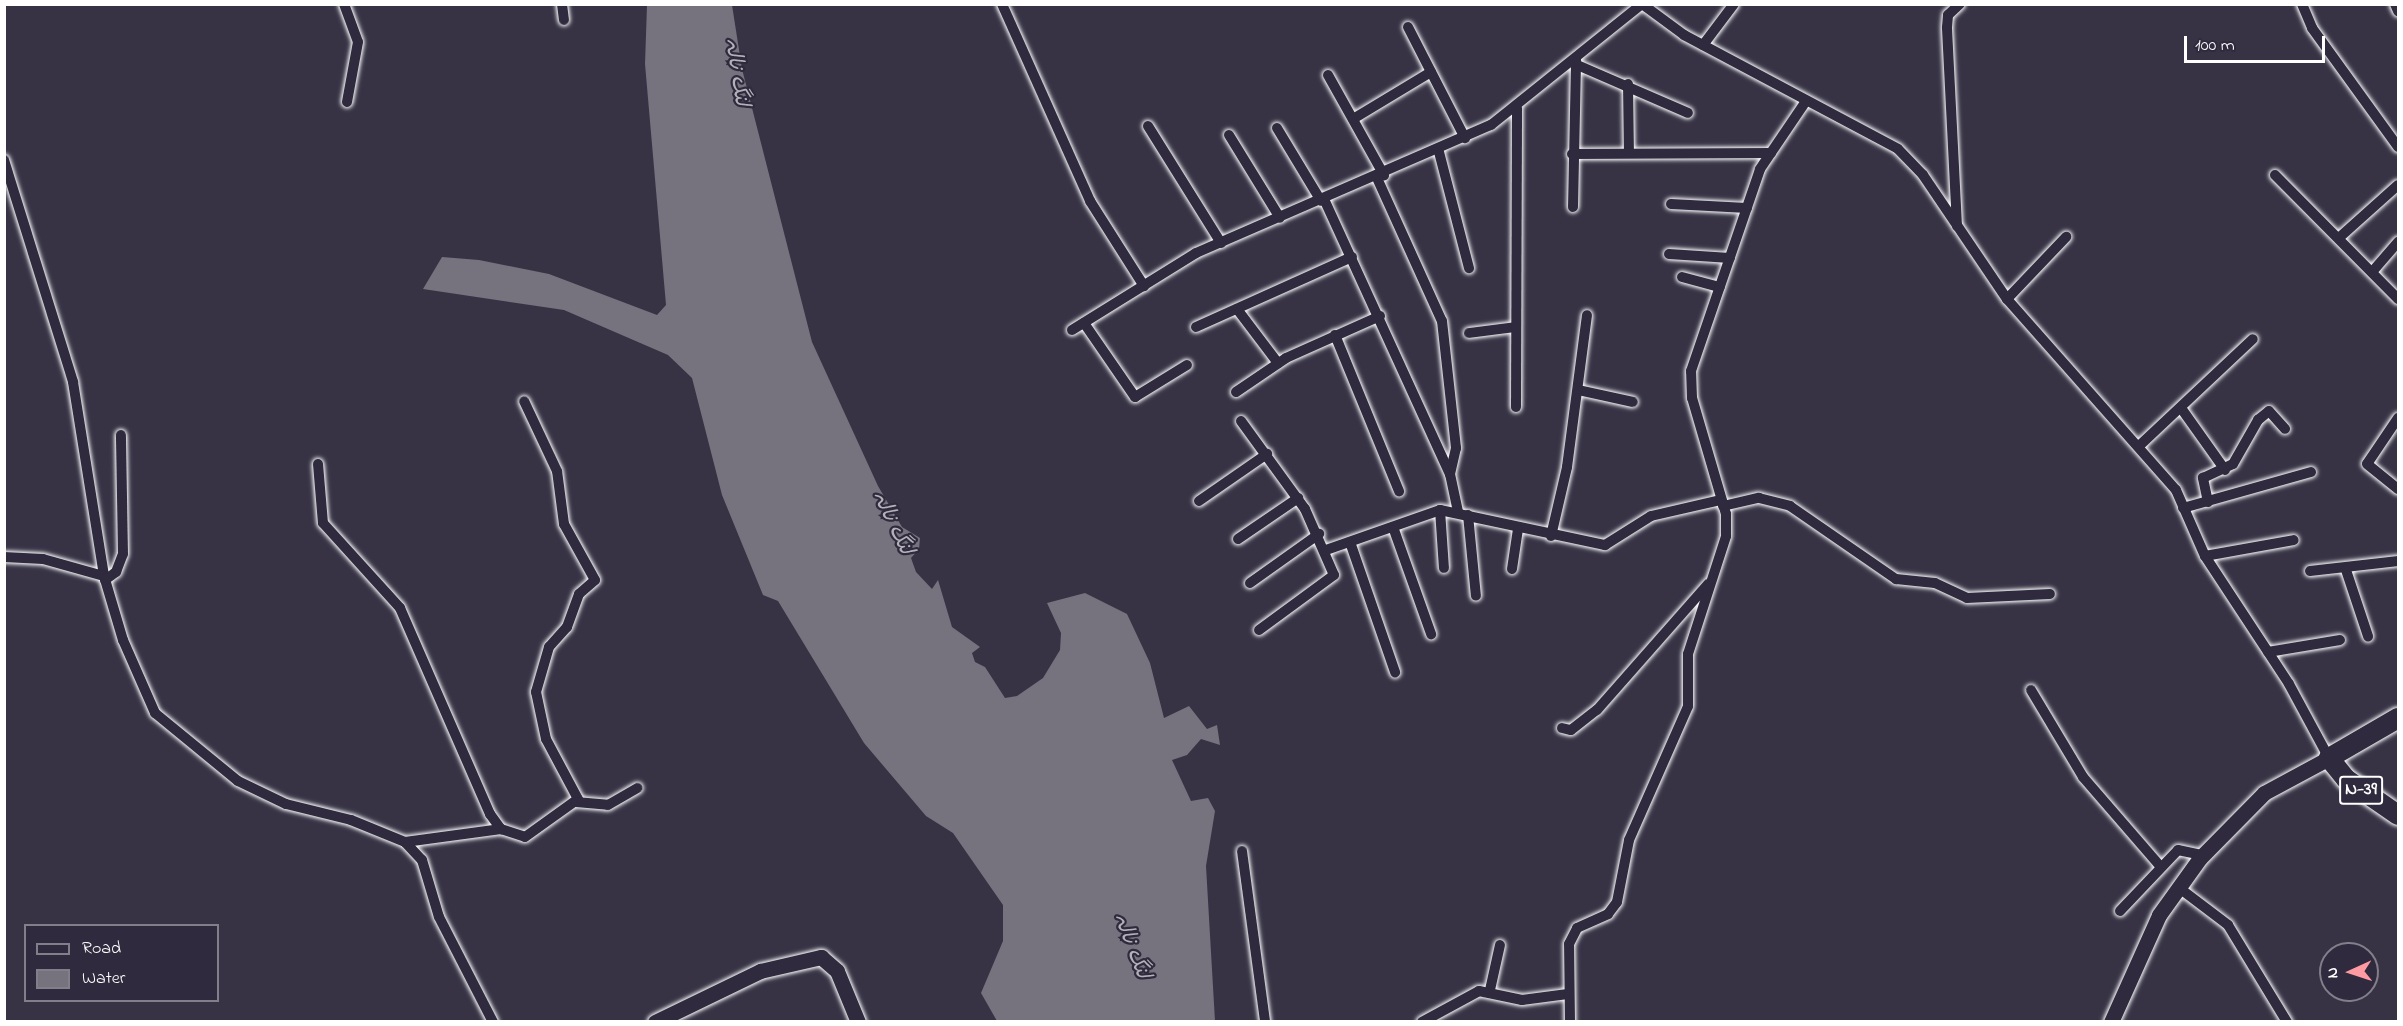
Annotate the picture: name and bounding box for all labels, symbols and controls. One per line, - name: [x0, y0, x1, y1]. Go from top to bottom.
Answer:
- scale bar: [2187, 24, 2328, 62]
- text: 100 m: [2195, 33, 2235, 59]
- water label: لنگ نالہ: [718, 37, 754, 107]
- water label: لنگ نالہ: [866, 487, 918, 559]
- road number: N-39: [2338, 775, 2384, 805]
- water label: لنگ نالہ: [1107, 910, 1155, 982]
- legend: [24, 924, 219, 1002]
- text: Road: [82, 936, 121, 962]
- north arrow: [2319, 942, 2379, 1002]
- text: Water: [82, 966, 125, 992]
- text: N: [2321, 967, 2345, 979]

